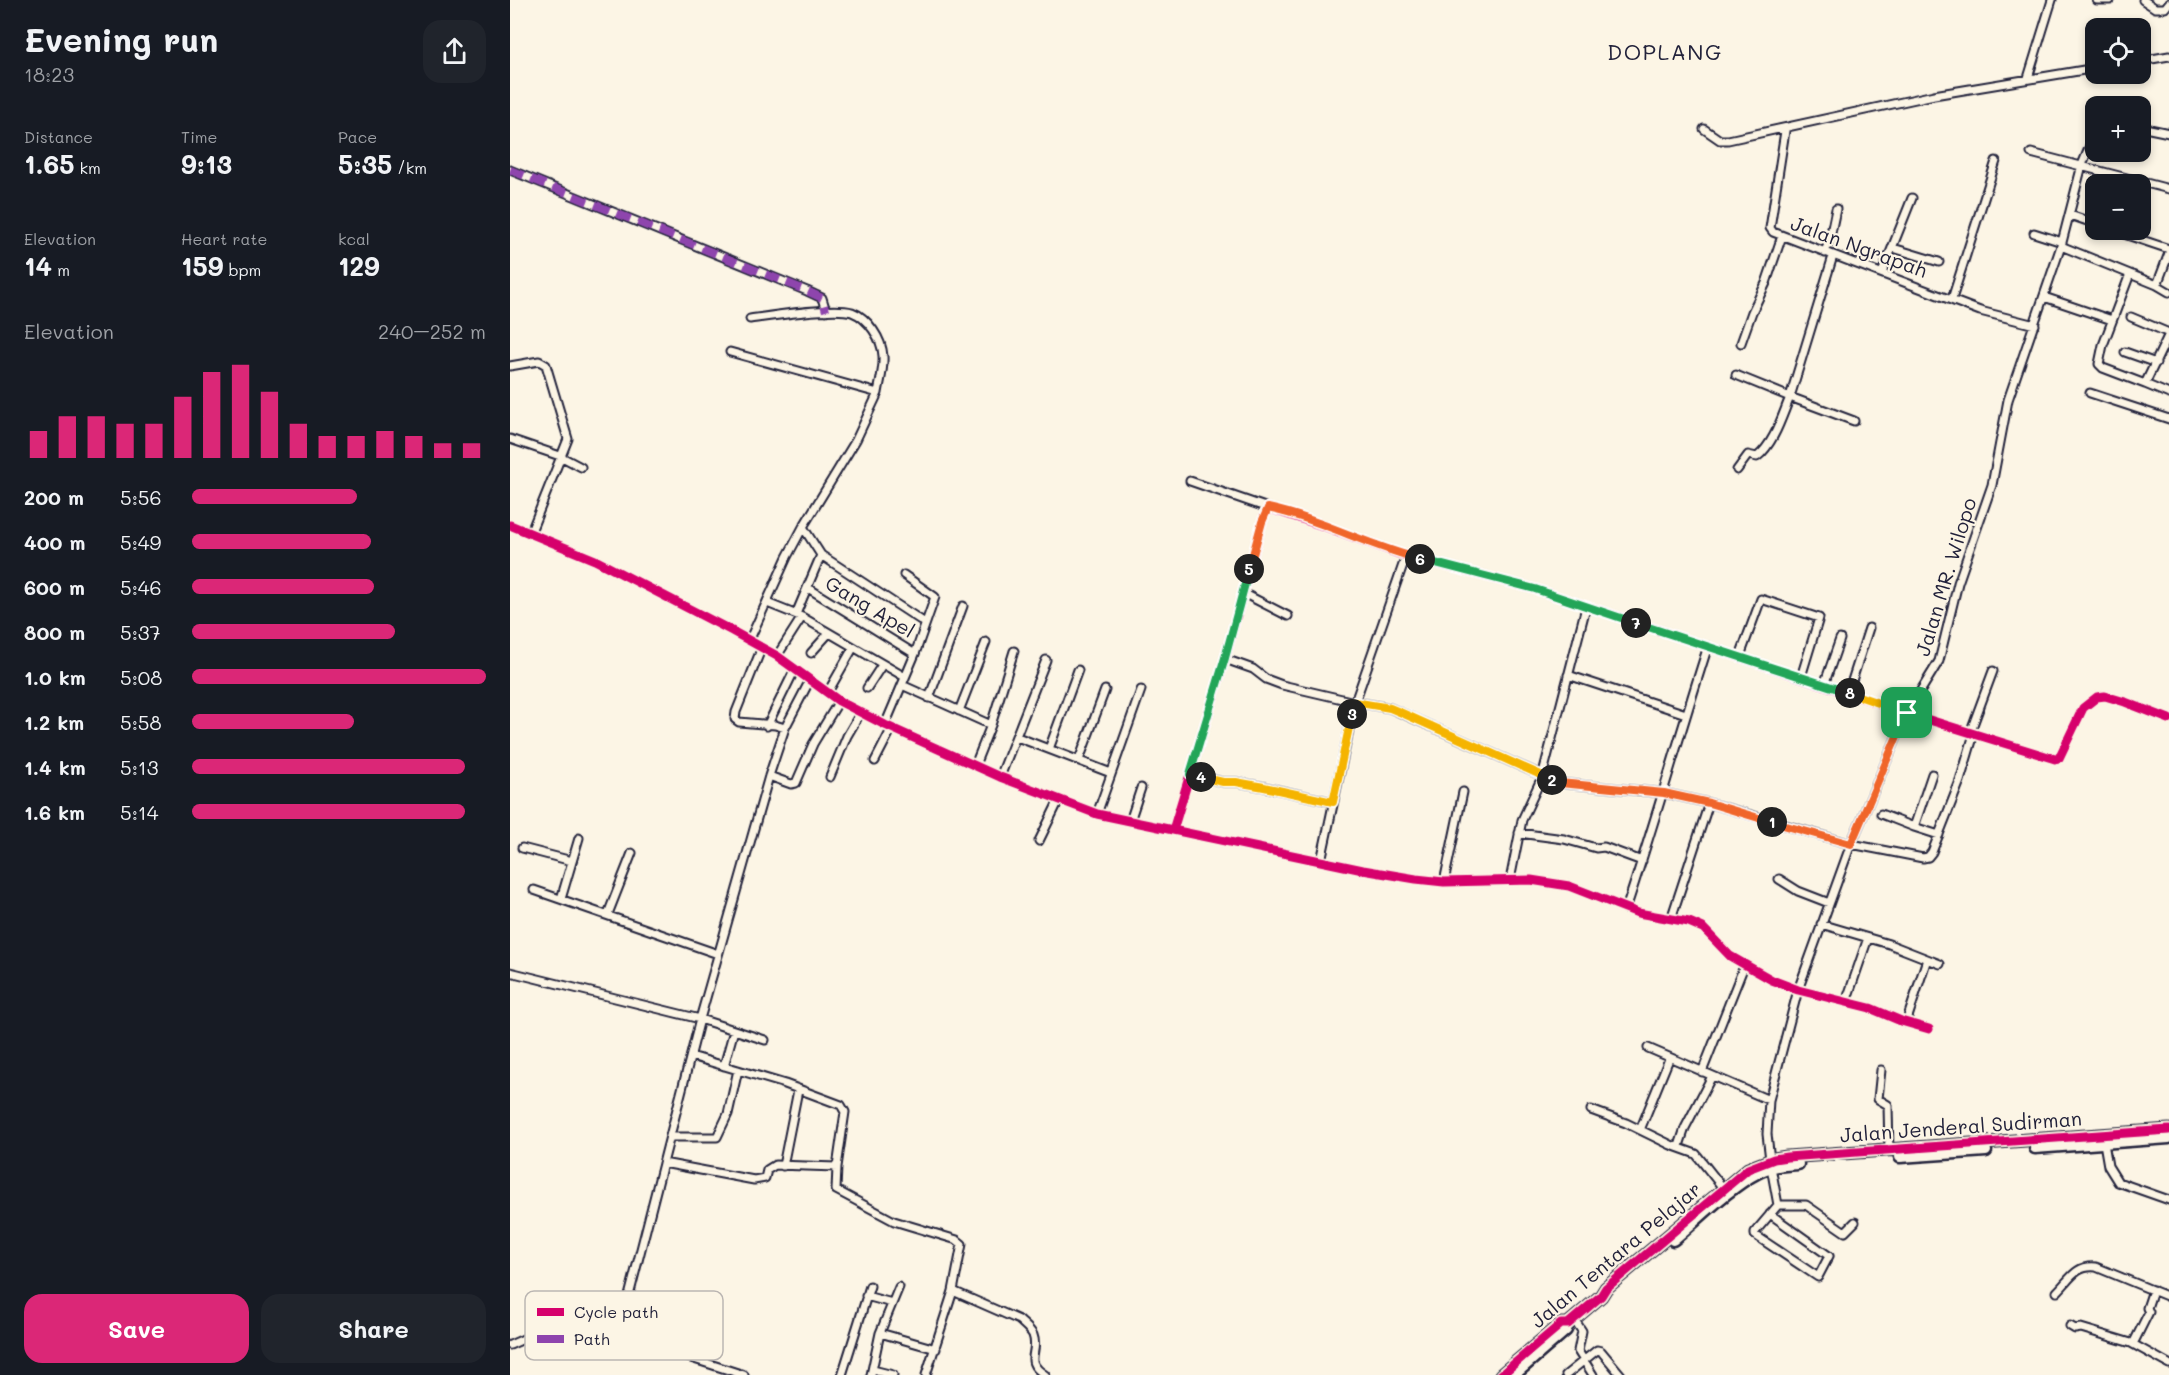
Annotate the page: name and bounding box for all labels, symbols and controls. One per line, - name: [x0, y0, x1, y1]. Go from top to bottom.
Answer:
- text: Evening run: [24, 17, 218, 60]
- map controls: [2085, 18, 2151, 240]
- button: locate: [2085, 18, 2151, 84]
- button: share: [423, 20, 486, 83]
- district label: DOPLANG: [1607, 37, 1723, 66]
- text: 18:23: [24, 61, 74, 87]
- button: +: [2085, 96, 2151, 162]
- text: Distance: [24, 126, 93, 147]
- text: Time: [181, 126, 217, 147]
- text: Pace: [338, 126, 377, 147]
- text: 1.65: [24, 147, 74, 181]
- text: 9:13: [181, 147, 232, 181]
- text: 5:35: [338, 147, 392, 181]
- text: km: [74, 157, 101, 178]
- text: /km: [392, 157, 427, 178]
- button: −: [2085, 174, 2151, 240]
- street label: Jalan Ngrapah: [1788, 209, 1931, 283]
- text: Elevation: [24, 228, 96, 249]
- text: Heart rate: [181, 228, 267, 249]
- text: kcal: [338, 228, 370, 249]
- text: 14: [24, 249, 52, 283]
- text: 159: [181, 249, 223, 283]
- text: 129: [338, 249, 380, 283]
- text: m: [52, 259, 70, 280]
- text: bpm: [223, 259, 261, 280]
- text: Elevation: [24, 318, 114, 344]
- text: 240–252 m: [378, 318, 486, 344]
- text: 200 m: [24, 484, 84, 510]
- text: 5:56: [120, 484, 162, 510]
- street label: Jalan MR. Wilopo: [1909, 494, 1982, 659]
- text: 400 m: [24, 529, 85, 555]
- text: 5:49: [120, 529, 161, 555]
- pin: 6: [1405, 544, 1435, 574]
- text: 6: [1415, 548, 1425, 569]
- pin: 5: [1234, 554, 1264, 584]
- text: 5: [1244, 558, 1254, 579]
- street label: Gang Apel: [821, 569, 920, 643]
- text: 600 m: [24, 574, 85, 600]
- text: 5:46: [120, 574, 162, 600]
- pin: 7: [1621, 608, 1651, 638]
- text: 7: [1632, 612, 1640, 633]
- text: 800 m: [24, 619, 85, 645]
- text: 5:37: [120, 619, 161, 645]
- text: 1.0 km: [24, 664, 86, 690]
- text: 5:08: [120, 664, 162, 690]
- pin: 8: [1835, 678, 1865, 708]
- text: 8: [1845, 682, 1855, 703]
- pin: [1881, 687, 1932, 738]
- icon: arrive: [1890, 696, 1923, 729]
- pin: 3: [1337, 699, 1367, 729]
- text: 3: [1347, 703, 1357, 724]
- text: 1.2 km: [24, 709, 84, 735]
- text: 5:58: [120, 709, 162, 735]
- text: 1.4 km: [24, 754, 86, 780]
- text: 5:13: [120, 754, 159, 780]
- pin: 4: [1186, 762, 1216, 792]
- pin: 2: [1537, 765, 1567, 795]
- text: 4: [1196, 766, 1206, 787]
- text: 2: [1548, 769, 1556, 790]
- text: 1.6 km: [24, 799, 85, 825]
- text: 5:14: [120, 799, 159, 825]
- pin: 1: [1757, 807, 1787, 837]
- text: 1: [1768, 811, 1776, 832]
- street label: Jalan Jenderal Sudirman: [1839, 1105, 2083, 1147]
- street label: Jalan Tentara Pelajar: [1525, 1175, 1706, 1333]
- legend: [525, 1291, 723, 1360]
- button: Save: [24, 1294, 249, 1363]
- button: Share: [261, 1294, 486, 1363]
- text: Cycle path: [574, 1301, 658, 1322]
- text: Path: [574, 1328, 610, 1349]

